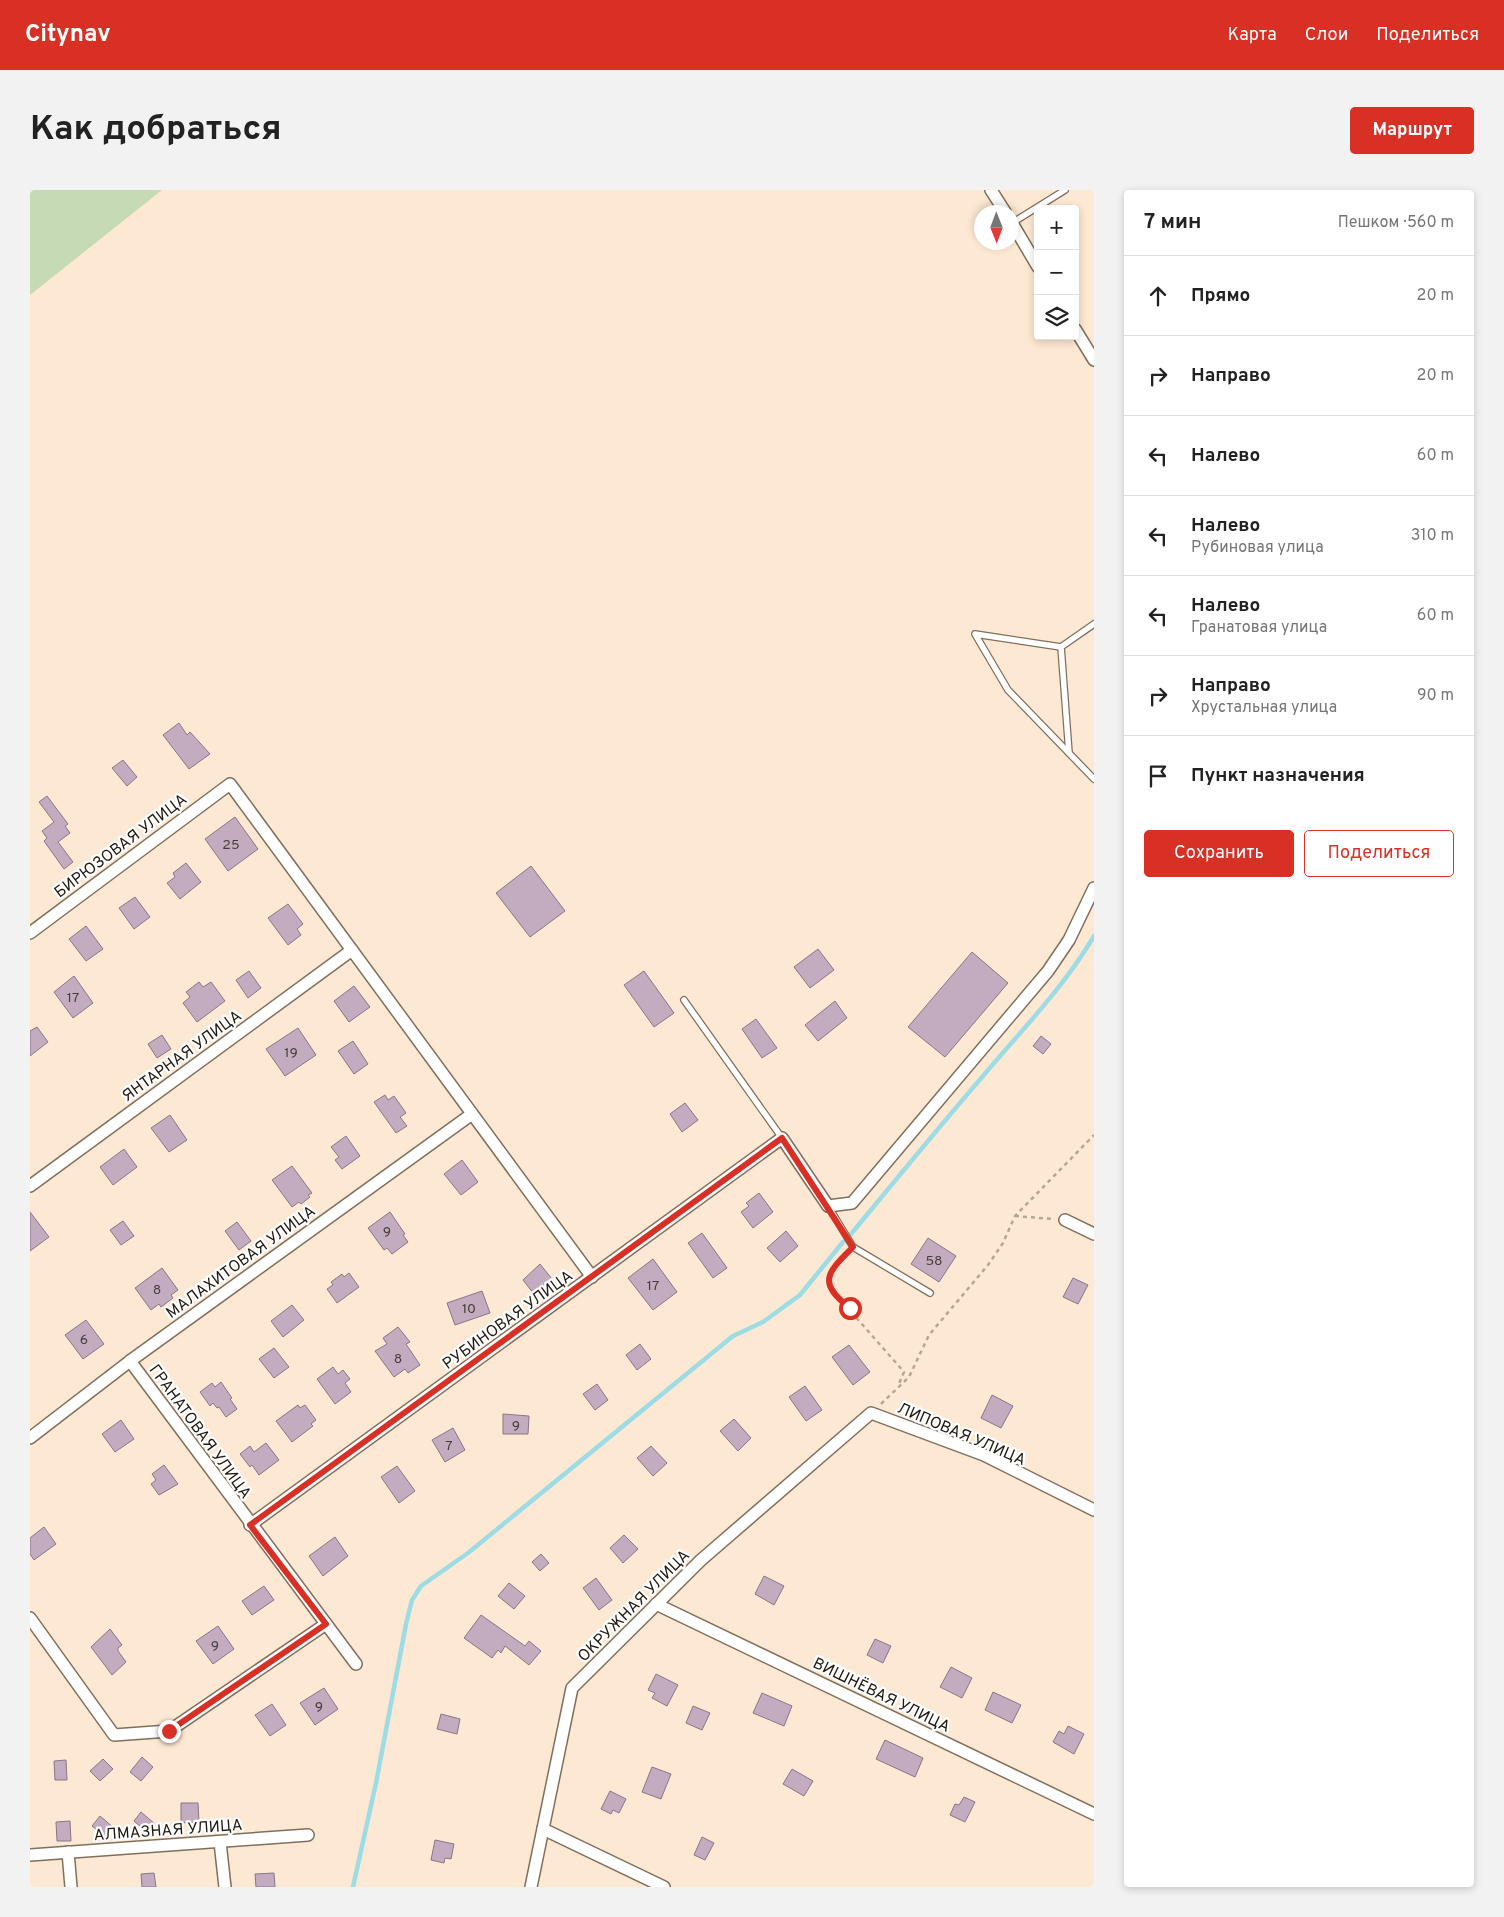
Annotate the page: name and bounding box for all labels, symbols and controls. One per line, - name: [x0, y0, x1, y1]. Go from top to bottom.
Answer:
- text: Citynav: [25, 20, 111, 50]
- text: Карта: [1227, 24, 1277, 47]
- text: Слои: [1305, 24, 1348, 47]
- text: Поделиться: [1376, 24, 1479, 47]
- button: Маршрут: [1350, 107, 1474, 154]
- text: Как добраться: [30, 108, 282, 152]
- north arrow: [974, 205, 1019, 250]
- map controls: [1034, 205, 1079, 340]
- button: +: [1034, 205, 1079, 250]
- text: 7 мин: [1144, 209, 1201, 236]
- text: Пешком · 560 m: [1338, 213, 1454, 233]
- button: −: [1034, 250, 1079, 295]
- icon: ahead: [1144, 282, 1172, 310]
- text: Прямо: [1191, 284, 1250, 308]
- text: 20 m: [1417, 286, 1454, 306]
- button: layers: [1034, 295, 1079, 340]
- icon: right: [1144, 362, 1172, 390]
- text: Направо: [1191, 364, 1271, 388]
- text: 20 m: [1417, 366, 1454, 386]
- icon: left: [1144, 442, 1172, 470]
- text: Налево: [1191, 444, 1260, 468]
- text: 60 m: [1417, 446, 1454, 466]
- text: Налево: [1191, 514, 1260, 538]
- icon: left: [1144, 522, 1172, 550]
- text: 310 m: [1411, 526, 1454, 546]
- text: Рубиновая улица: [1191, 538, 1324, 558]
- text: Налево: [1191, 594, 1260, 618]
- icon: left: [1144, 602, 1172, 630]
- text: 60 m: [1417, 606, 1454, 626]
- text: Гранатовая улица: [1191, 618, 1327, 638]
- text: Направо: [1191, 674, 1271, 698]
- icon: right: [1144, 682, 1172, 710]
- text: 90 m: [1417, 686, 1454, 706]
- text: Хрустальная улица: [1191, 698, 1337, 718]
- icon: arrive: [1144, 762, 1172, 790]
- text: Пункт назначения: [1191, 764, 1365, 788]
- street label: БИРЮЗОВАЯ УЛИЦА: [51, 790, 192, 903]
- button: Сохранить: [1144, 830, 1294, 877]
- button: Поделиться: [1304, 830, 1454, 877]
- house number: 25: [222, 837, 240, 854]
- house number: 17: [67, 990, 79, 1007]
- street label: ЯНТАРНАЯ УЛИЦА: [118, 1006, 246, 1107]
- house number: 19: [284, 1045, 298, 1062]
- street label: МАЛАХИТОВАЯ УЛИЦА: [163, 1202, 320, 1324]
- house number: 9: [383, 1224, 391, 1241]
- house number: 58: [925, 1253, 943, 1270]
- street label: РУБИНОВАЯ УЛИЦА: [439, 1267, 577, 1375]
- house number: 17: [647, 1278, 659, 1295]
- house number: 8: [153, 1282, 161, 1299]
- route start: [839, 1297, 862, 1320]
- house number: 10: [462, 1301, 476, 1318]
- house number: 6: [80, 1332, 88, 1349]
- house number: 8: [394, 1351, 402, 1368]
- street label: ГРАНАТОВАЯ УЛИЦА: [144, 1361, 255, 1504]
- street label: ЛИПОВАЯ УЛИЦА: [894, 1399, 1029, 1471]
- house number: 9: [512, 1418, 520, 1435]
- house number: 7: [445, 1438, 453, 1455]
- street label: ОКРУЖНАЯ УЛИЦА: [574, 1546, 695, 1667]
- house number: 9: [211, 1638, 219, 1655]
- street label: ВИШНЁВАЯ УЛИЦА: [809, 1652, 954, 1738]
- house number: 9: [315, 1699, 323, 1716]
- route end: [158, 1720, 181, 1743]
- street label: АЛМАЗНАЯ УЛИЦА: [93, 1816, 243, 1846]

